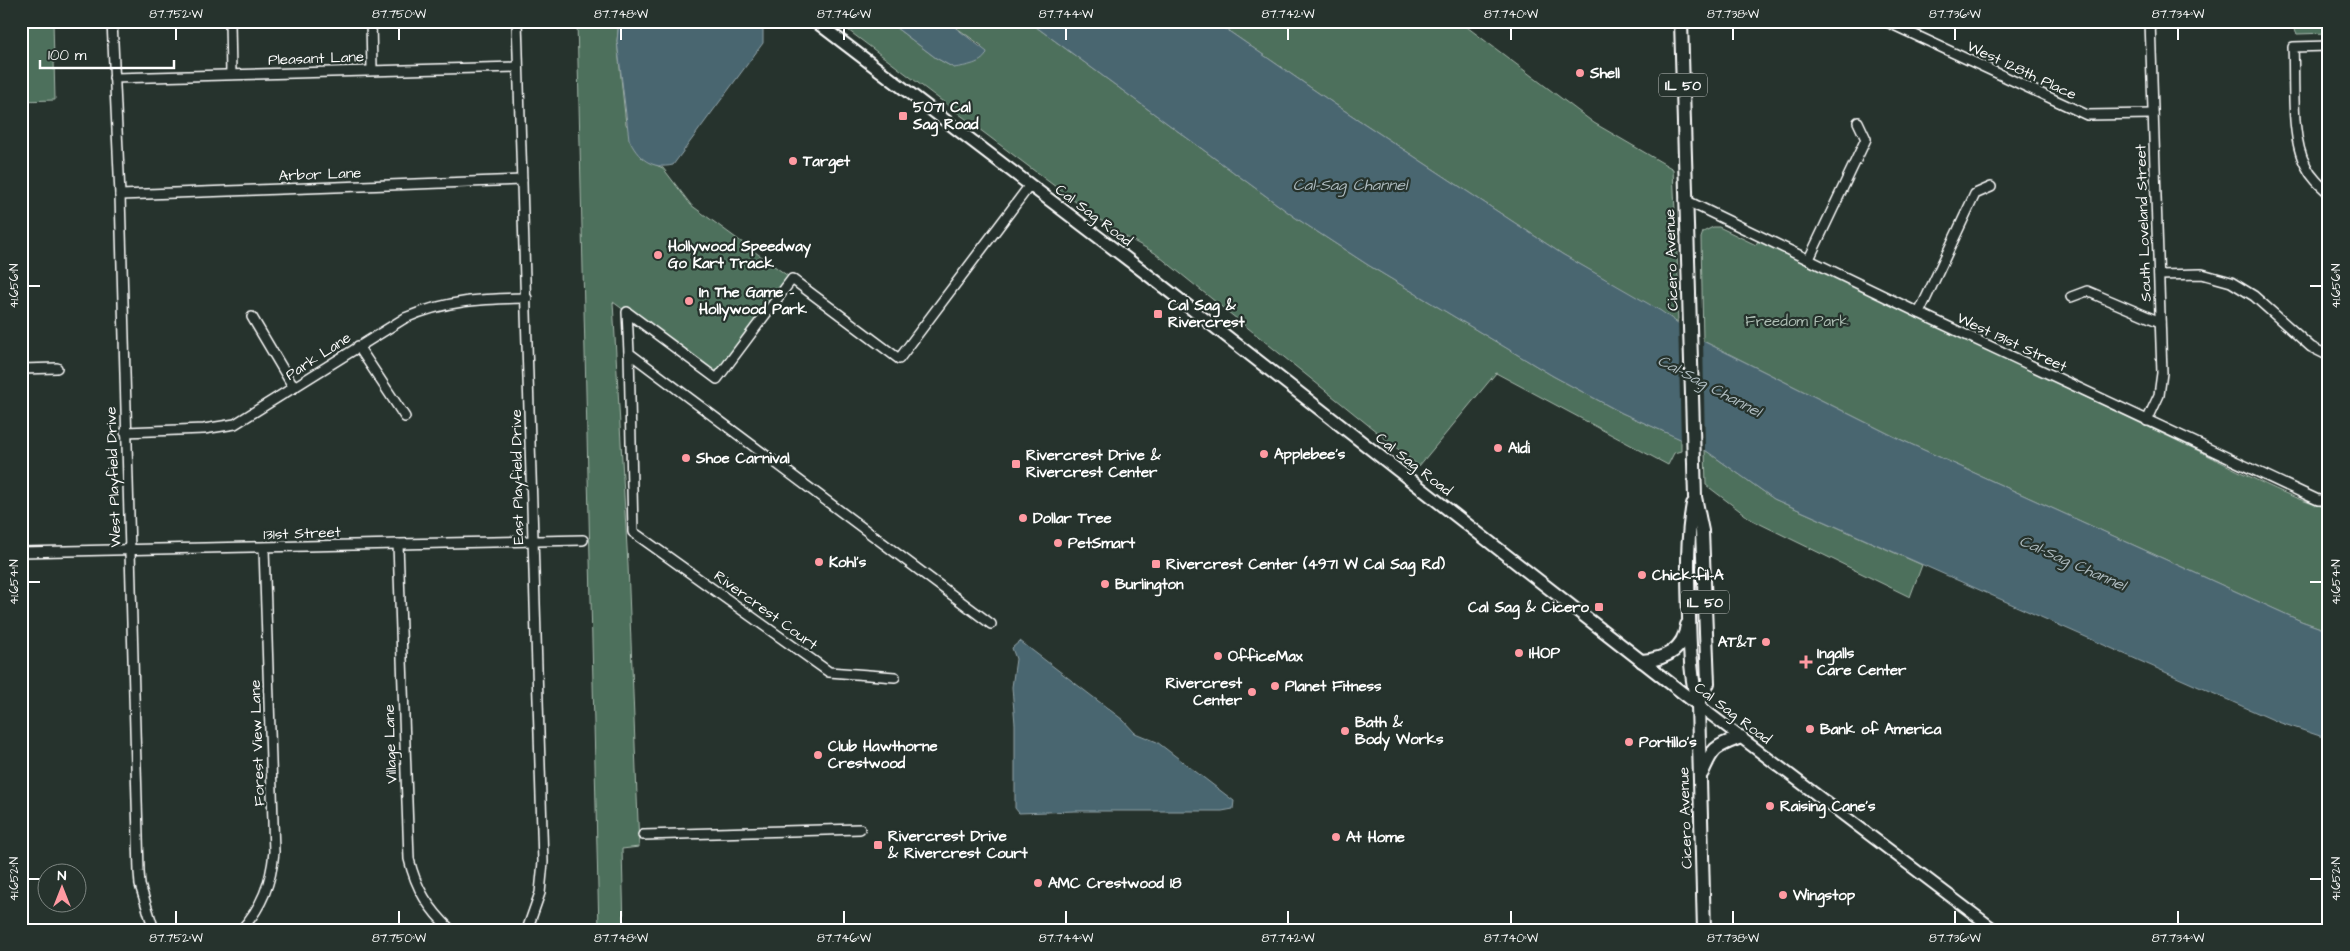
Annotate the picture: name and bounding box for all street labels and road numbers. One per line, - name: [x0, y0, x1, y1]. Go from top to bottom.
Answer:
- street label: West 128th Place: [1964, 36, 2080, 105]
- street label: Pleasant Lane: [268, 46, 364, 71]
- road number: IL 50: [1659, 74, 1707, 96]
- street label: South Loveland Street: [2130, 144, 2157, 302]
- street label: Arbor Lane: [278, 163, 362, 186]
- street label: Cal Sag Road: [1050, 179, 1137, 252]
- street label: Cicero Avenue: [1659, 209, 1684, 311]
- street label: West 131st Street: [1953, 308, 2070, 377]
- street label: Park Lane: [281, 327, 355, 385]
- street label: West Playfield Drive: [101, 406, 127, 548]
- street label: East Playfield Drive: [506, 409, 530, 545]
- street label: Cal Sag Road: [1370, 428, 1457, 502]
- street label: 131st Street: [263, 522, 341, 545]
- street label: Rivercrest Court: [710, 566, 822, 655]
- road number: IL 50: [1681, 590, 1729, 614]
- street label: Cal Sag Road: [1689, 677, 1776, 750]
- street label: Forest View Lane: [245, 679, 270, 806]
- street label: Village Lane: [379, 704, 403, 784]
- street label: Cicero Avenue: [1673, 767, 1698, 869]

